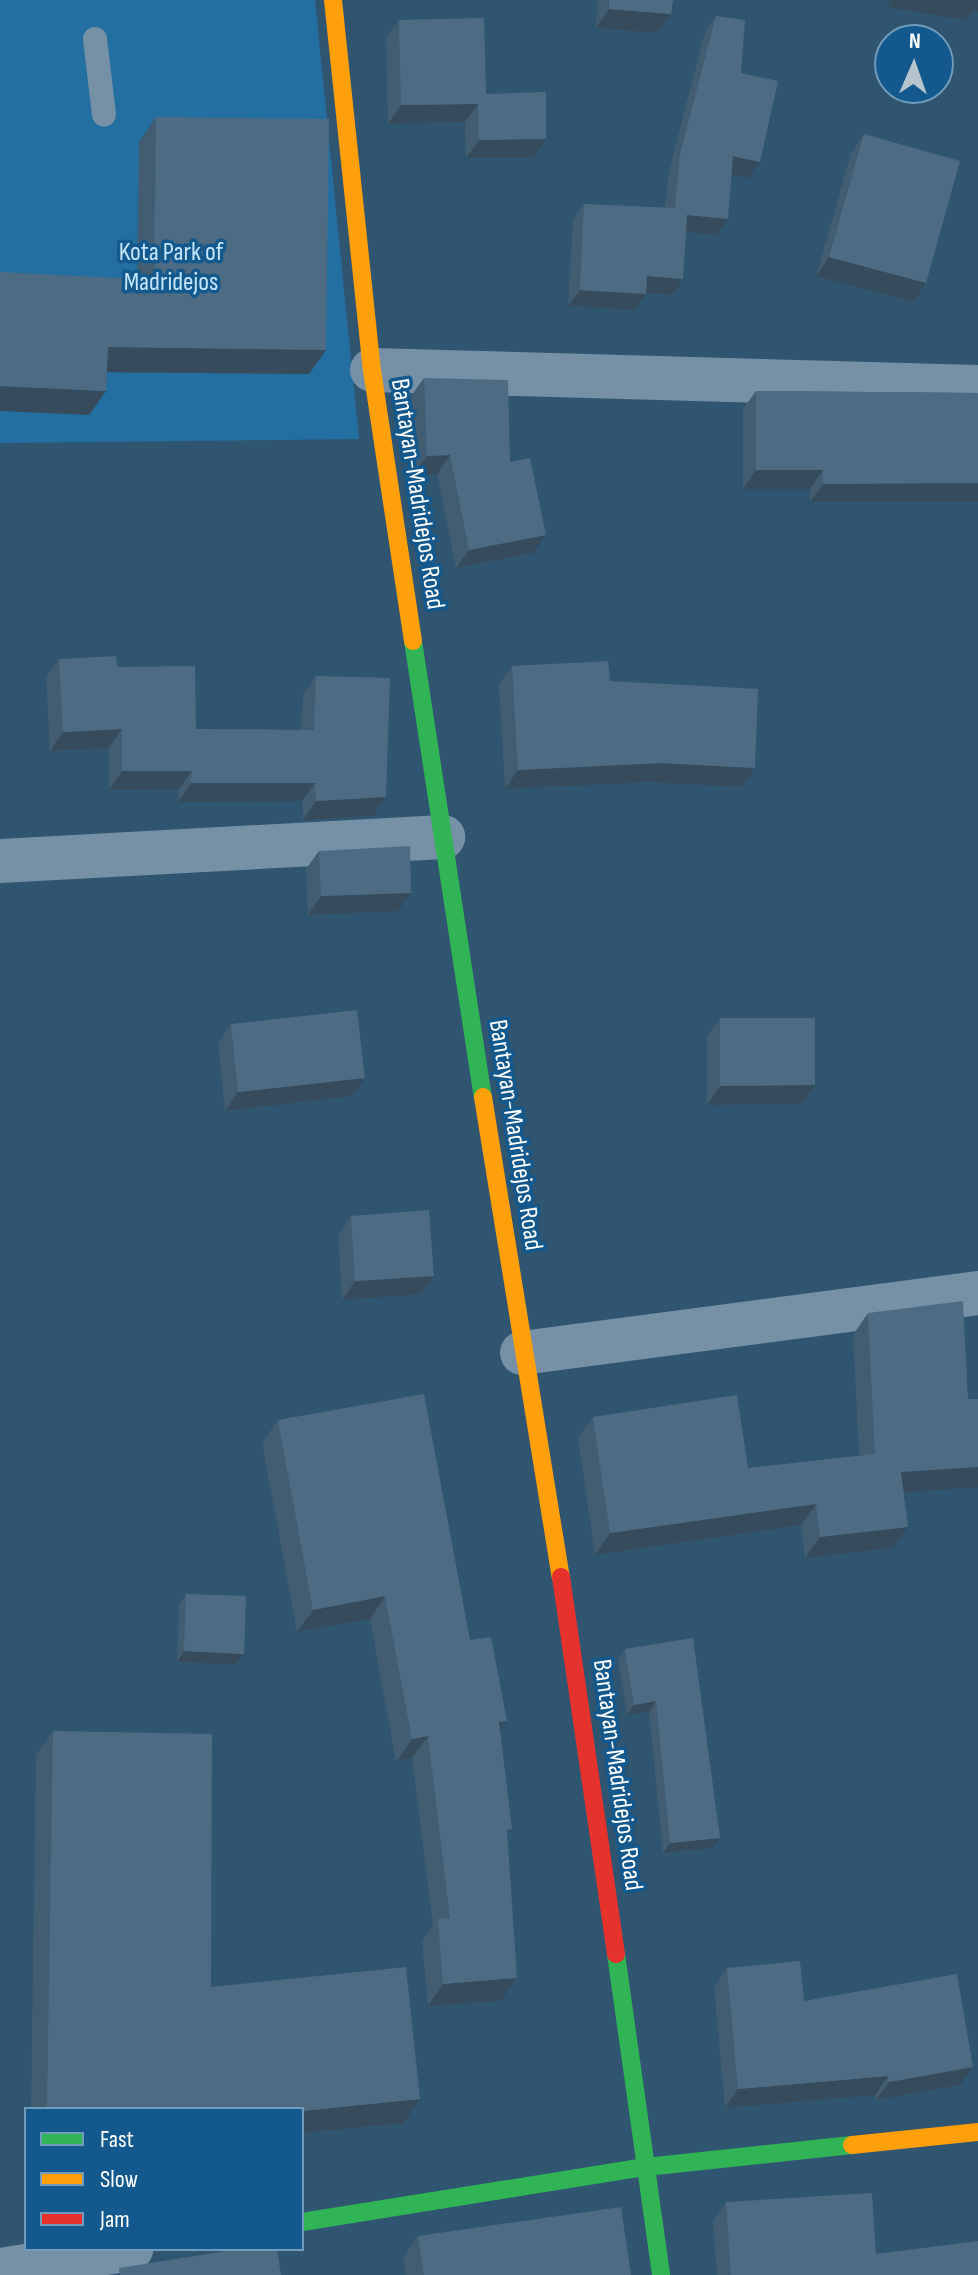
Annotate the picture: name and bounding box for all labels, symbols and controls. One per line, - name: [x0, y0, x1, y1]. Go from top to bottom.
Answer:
- north arrow: [874, 24, 954, 104]
- text: N: [908, 28, 921, 55]
- park label: Kota Park of Madridejos: [119, 237, 223, 298]
- street label: Bantayan-Madridejos Road: [383, 376, 451, 612]
- street label: Bantayan-Madridejos Road: [481, 1017, 549, 1253]
- street label: Bantayan-Madridejos Road: [585, 1657, 649, 1893]
- legend: [24, 2107, 304, 2251]
- text: Fast: [100, 2125, 134, 2154]
- text: Slow: [100, 2165, 138, 2194]
- text: Jam: [100, 2205, 130, 2234]

